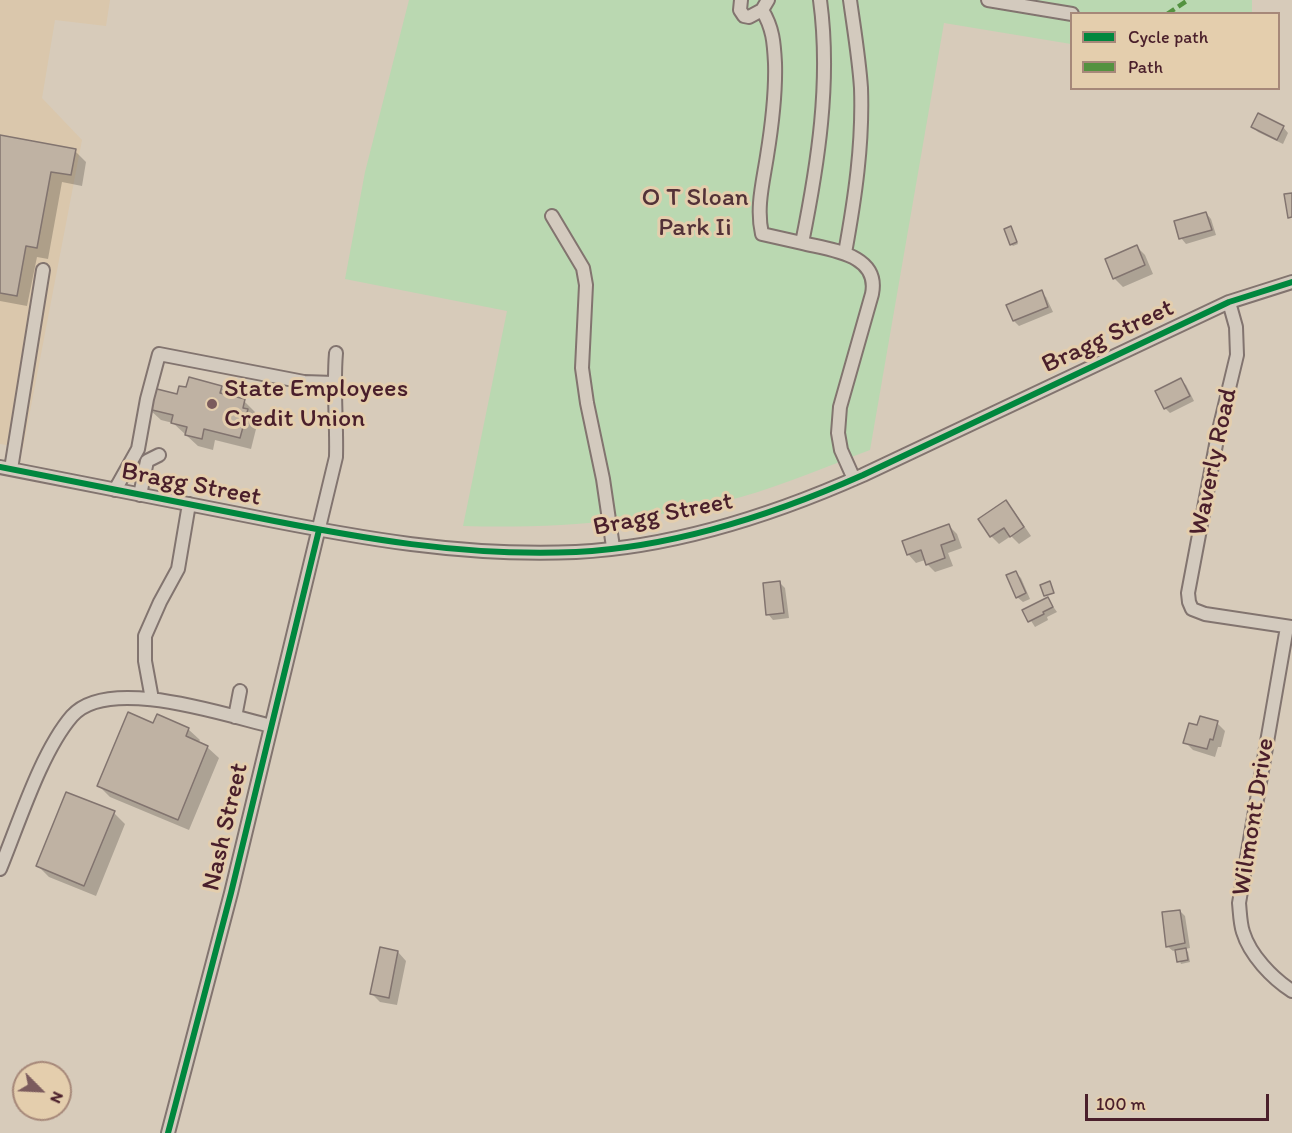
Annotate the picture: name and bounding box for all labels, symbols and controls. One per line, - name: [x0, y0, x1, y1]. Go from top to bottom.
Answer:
- legend: [1070, 12, 1280, 90]
- text: Cycle path: [1128, 26, 1208, 48]
- text: Path: [1128, 56, 1163, 78]
- park label: O T Sloan Park Ii: [641, 182, 749, 243]
- street label: Bragg Street: [1037, 293, 1179, 381]
- place label: State Employees Credit Union: [224, 373, 408, 434]
- street label: Waverly Road: [1183, 385, 1245, 539]
- marker: State Employees Credit Union: [205, 397, 219, 411]
- street label: Bragg Street: [118, 456, 264, 514]
- street label: Bragg Street: [590, 486, 736, 544]
- street label: Wilmont Drive: [1226, 736, 1282, 898]
- street label: Nash Street: [196, 760, 256, 894]
- north arrow: [12, 1061, 72, 1121]
- scale bar: [1088, 1082, 1272, 1120]
- text: N: [46, 1089, 68, 1107]
- text: 100 m: [1096, 1093, 1146, 1115]

